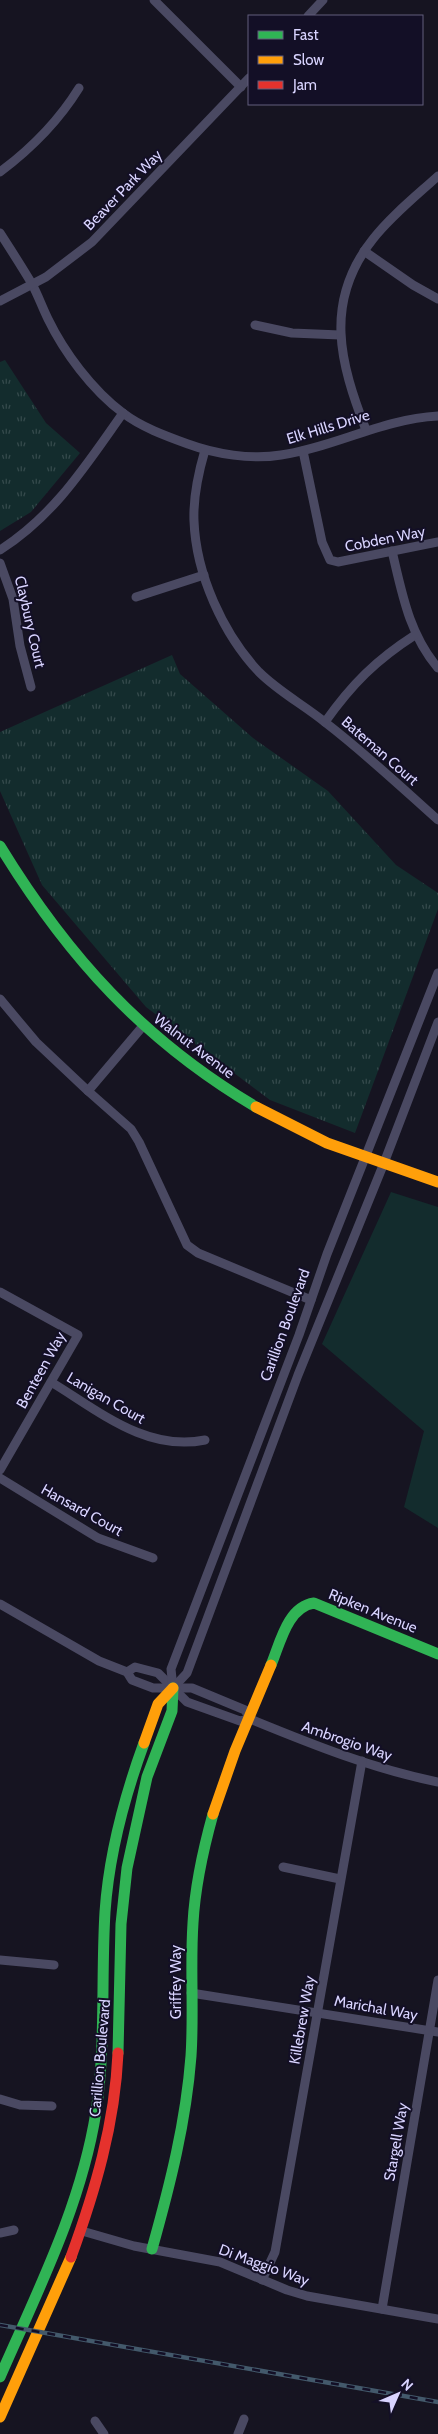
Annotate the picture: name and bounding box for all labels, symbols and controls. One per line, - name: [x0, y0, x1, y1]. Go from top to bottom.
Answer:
- legend: [248, 15, 423, 105]
- text: Fast: [293, 26, 318, 44]
- text: Slow: [293, 51, 324, 69]
- text: Jam: [292, 76, 317, 94]
- street label: Beaver Park Way: [80, 146, 166, 234]
- street label: Elk Hills Drive: [284, 406, 372, 448]
- street label: Cobden Way: [343, 522, 427, 556]
- street label: Claybury Court: [11, 574, 49, 670]
- street label: Bateman Court: [338, 713, 422, 789]
- street label: Walnut Avenue: [150, 1010, 238, 1082]
- street label: Carillion Boulevard: [256, 1266, 314, 1384]
- street label: Benteen Way: [13, 1328, 70, 1412]
- street label: Lanigan Court: [64, 1368, 148, 1428]
- street label: Hansard Court: [38, 1480, 126, 1540]
- street label: Ripken Avenue: [326, 1585, 420, 1637]
- street label: Ambrogio Way: [300, 1717, 395, 1765]
- street label: Griffey Way: [167, 1944, 185, 2019]
- street label: Killebrew Way: [285, 1974, 319, 2066]
- street label: Marichal Way: [333, 1992, 419, 2024]
- street label: Carillion Boulevard: [86, 1998, 114, 2118]
- street label: Stargell Way: [380, 2101, 412, 2183]
- street label: Di Maggio Way: [216, 2240, 312, 2290]
- north arrow: [373, 2369, 423, 2419]
- text: N: [397, 2375, 417, 2395]

